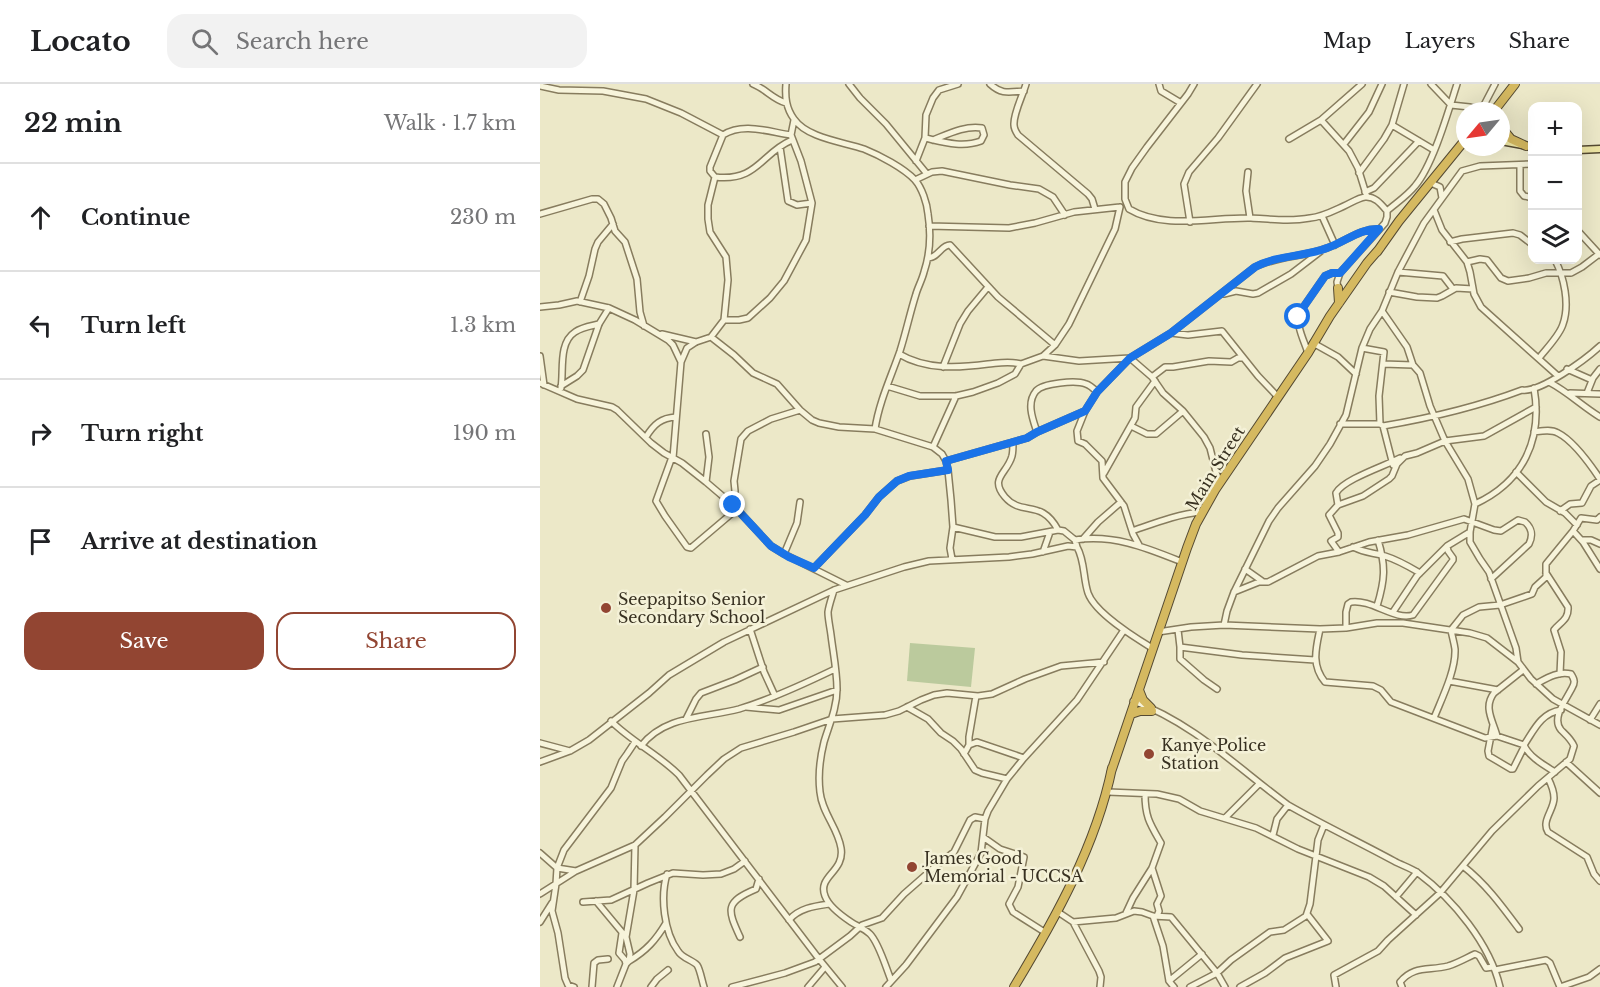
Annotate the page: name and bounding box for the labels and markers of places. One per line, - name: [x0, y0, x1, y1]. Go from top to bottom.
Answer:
- place label: Seepapitso Senior Secondary School: [618, 589, 766, 627]
- marker: Seepapitso Senior Secondary School: [599, 601, 613, 615]
- place label: Kanye Police Station: [1161, 735, 1266, 773]
- marker: Kanye Police Station: [1142, 747, 1156, 761]
- place label: James Good Memorial - UCCSA: [922, 848, 1084, 886]
- marker: James Good Memorial - UCCSA: [905, 860, 919, 874]

